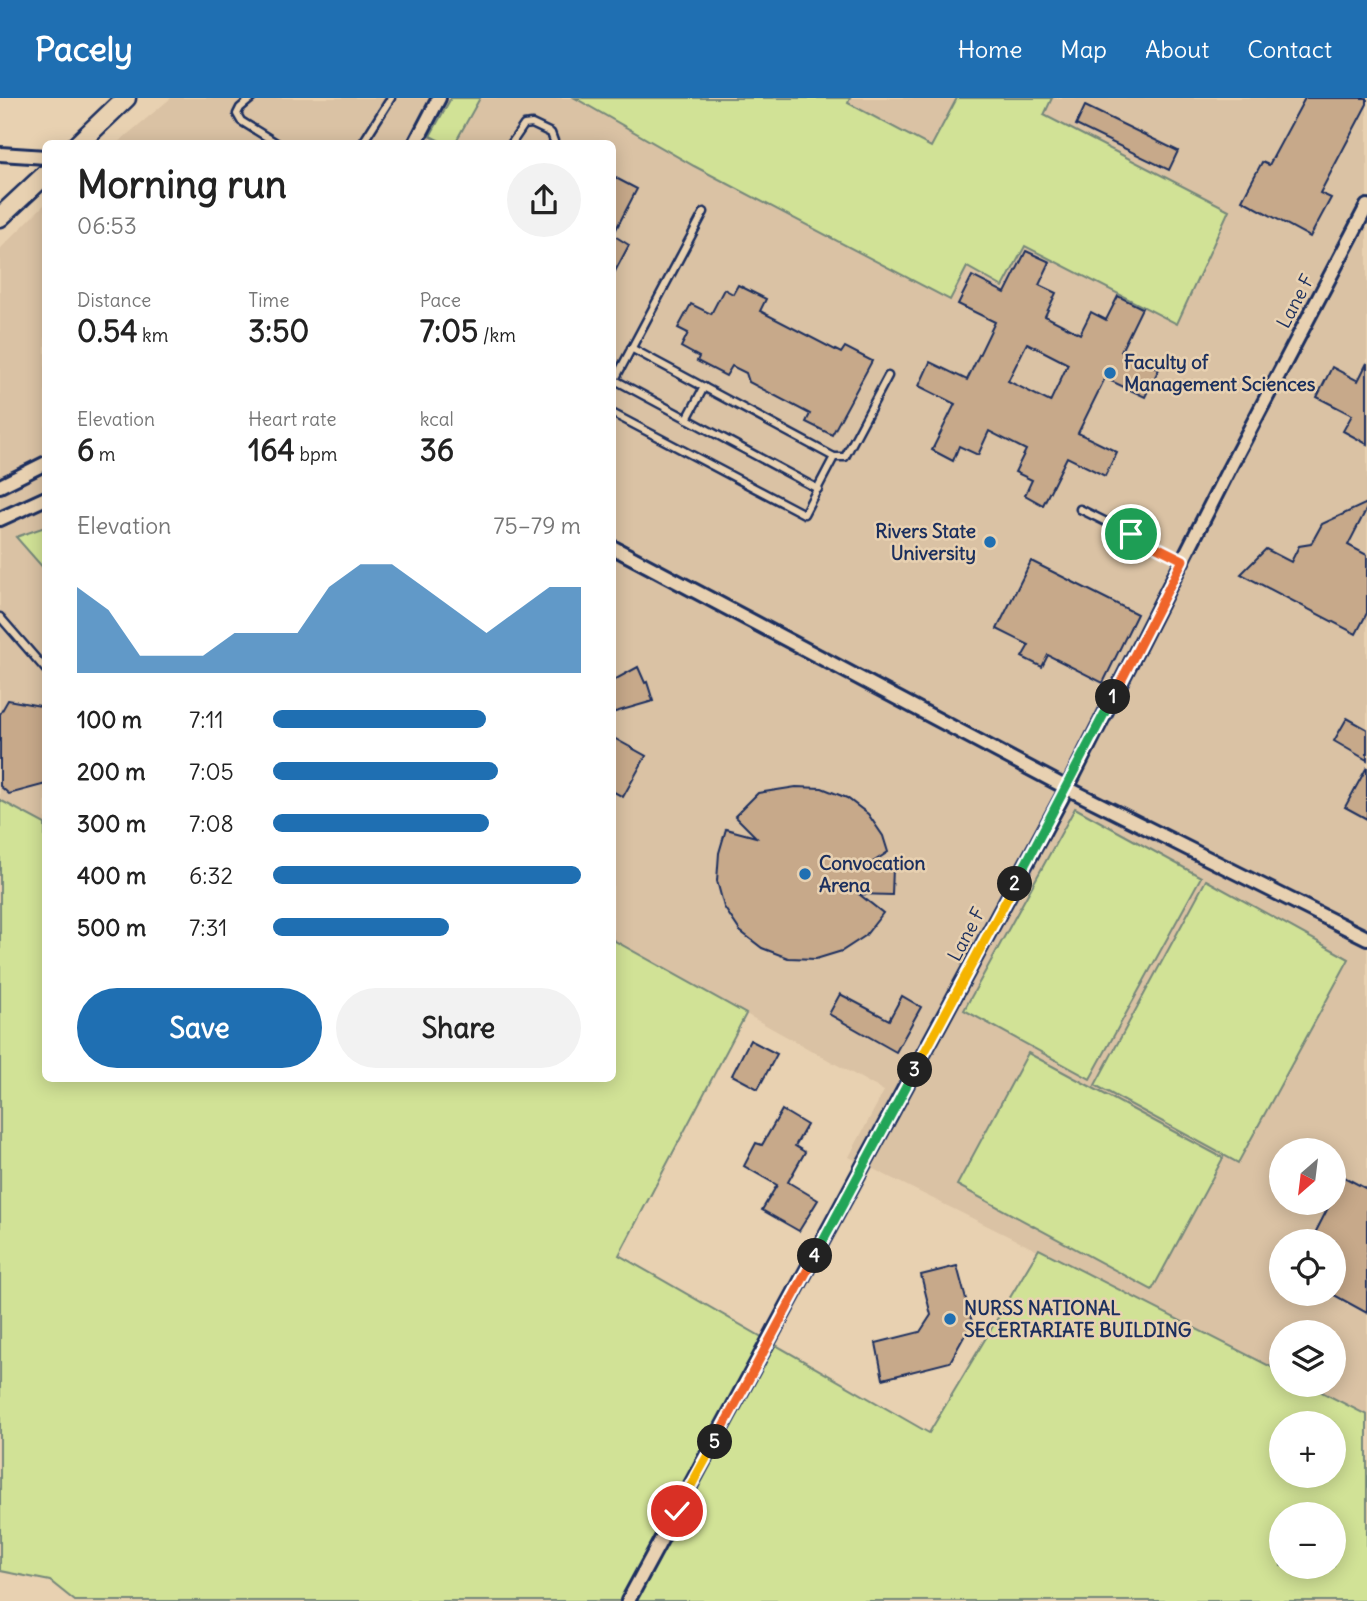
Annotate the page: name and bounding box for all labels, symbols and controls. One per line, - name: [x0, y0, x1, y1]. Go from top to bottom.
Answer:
- text: Pacely: [35, 28, 133, 70]
- text: Home: [958, 34, 1022, 64]
- text: Map: [1060, 34, 1107, 64]
- text: About: [1145, 34, 1209, 64]
- text: Contact: [1247, 34, 1332, 64]
- text: Morning run: [77, 161, 287, 208]
- button: share: [507, 163, 581, 237]
- text: 06:53: [77, 211, 137, 240]
- street label: Lane F: [1271, 270, 1319, 332]
- text: Distance: [77, 288, 151, 312]
- text: Time: [248, 288, 289, 312]
- text: Pace: [420, 288, 461, 312]
- text: 0.54: [77, 312, 138, 350]
- text: 3:50: [248, 312, 309, 350]
- text: 7:05: [420, 312, 478, 350]
- text: km: [138, 323, 168, 347]
- text: /km: [478, 323, 516, 347]
- place label: Faculty of Management Sciences: [1124, 350, 1316, 396]
- marker: Faculty of Management Sciences: [1102, 365, 1118, 381]
- text: Elevation: [77, 407, 155, 431]
- text: Heart rate: [248, 407, 336, 431]
- text: kcal: [420, 407, 454, 431]
- text: 6: [77, 431, 94, 469]
- text: 164: [248, 431, 295, 469]
- text: 36: [420, 431, 454, 469]
- text: m: [94, 442, 116, 466]
- text: bpm: [295, 442, 337, 466]
- pin: [1101, 504, 1161, 564]
- text: Elevation: [77, 511, 171, 540]
- text: 75–79 m: [493, 511, 581, 540]
- icon: arrive: [1112, 515, 1150, 553]
- place label: Rivers State University: [875, 519, 976, 565]
- marker: Rivers State University: [982, 534, 998, 550]
- pin: 1: [1096, 680, 1130, 714]
- text: 1: [1109, 684, 1116, 708]
- text: 100 m: [77, 705, 142, 734]
- text: 7:11: [189, 705, 224, 734]
- text: 200 m: [77, 757, 146, 786]
- text: 7:05: [189, 757, 234, 786]
- text: 300 m: [77, 809, 146, 838]
- text: 7:08: [189, 809, 234, 838]
- place label: Convocation Arena: [819, 851, 925, 897]
- text: 400 m: [77, 861, 146, 890]
- text: 6:32: [189, 861, 233, 890]
- marker: Convocation Arena: [797, 866, 813, 882]
- pin: 2: [998, 866, 1032, 902]
- text: 2: [1009, 871, 1020, 895]
- street label: Lane F: [942, 903, 990, 965]
- text: 500 m: [77, 913, 146, 942]
- text: 7:31: [189, 913, 227, 942]
- button: Save: [77, 988, 322, 1068]
- button: Share: [336, 988, 581, 1068]
- pin: 3: [898, 1052, 932, 1088]
- text: 3: [909, 1057, 920, 1081]
- north arrow: [1269, 1138, 1346, 1214]
- map controls: [1269, 1138, 1346, 1579]
- button: locate: [1269, 1229, 1346, 1306]
- pin: 4: [798, 1238, 832, 1274]
- text: 4: [809, 1243, 820, 1267]
- place label: NURSS NATIONAL SECERTARIATE BUILDING: [964, 1296, 1192, 1342]
- marker: NURSS NATIONAL SECERTARIATE BUILDING: [942, 1311, 958, 1327]
- button: layers: [1269, 1320, 1346, 1397]
- button: +: [1269, 1411, 1346, 1488]
- pin: 5: [698, 1424, 732, 1460]
- text: 5: [709, 1429, 720, 1453]
- pin: [647, 1481, 707, 1541]
- icon: check: [658, 1492, 696, 1530]
- button: −: [1269, 1502, 1346, 1579]

